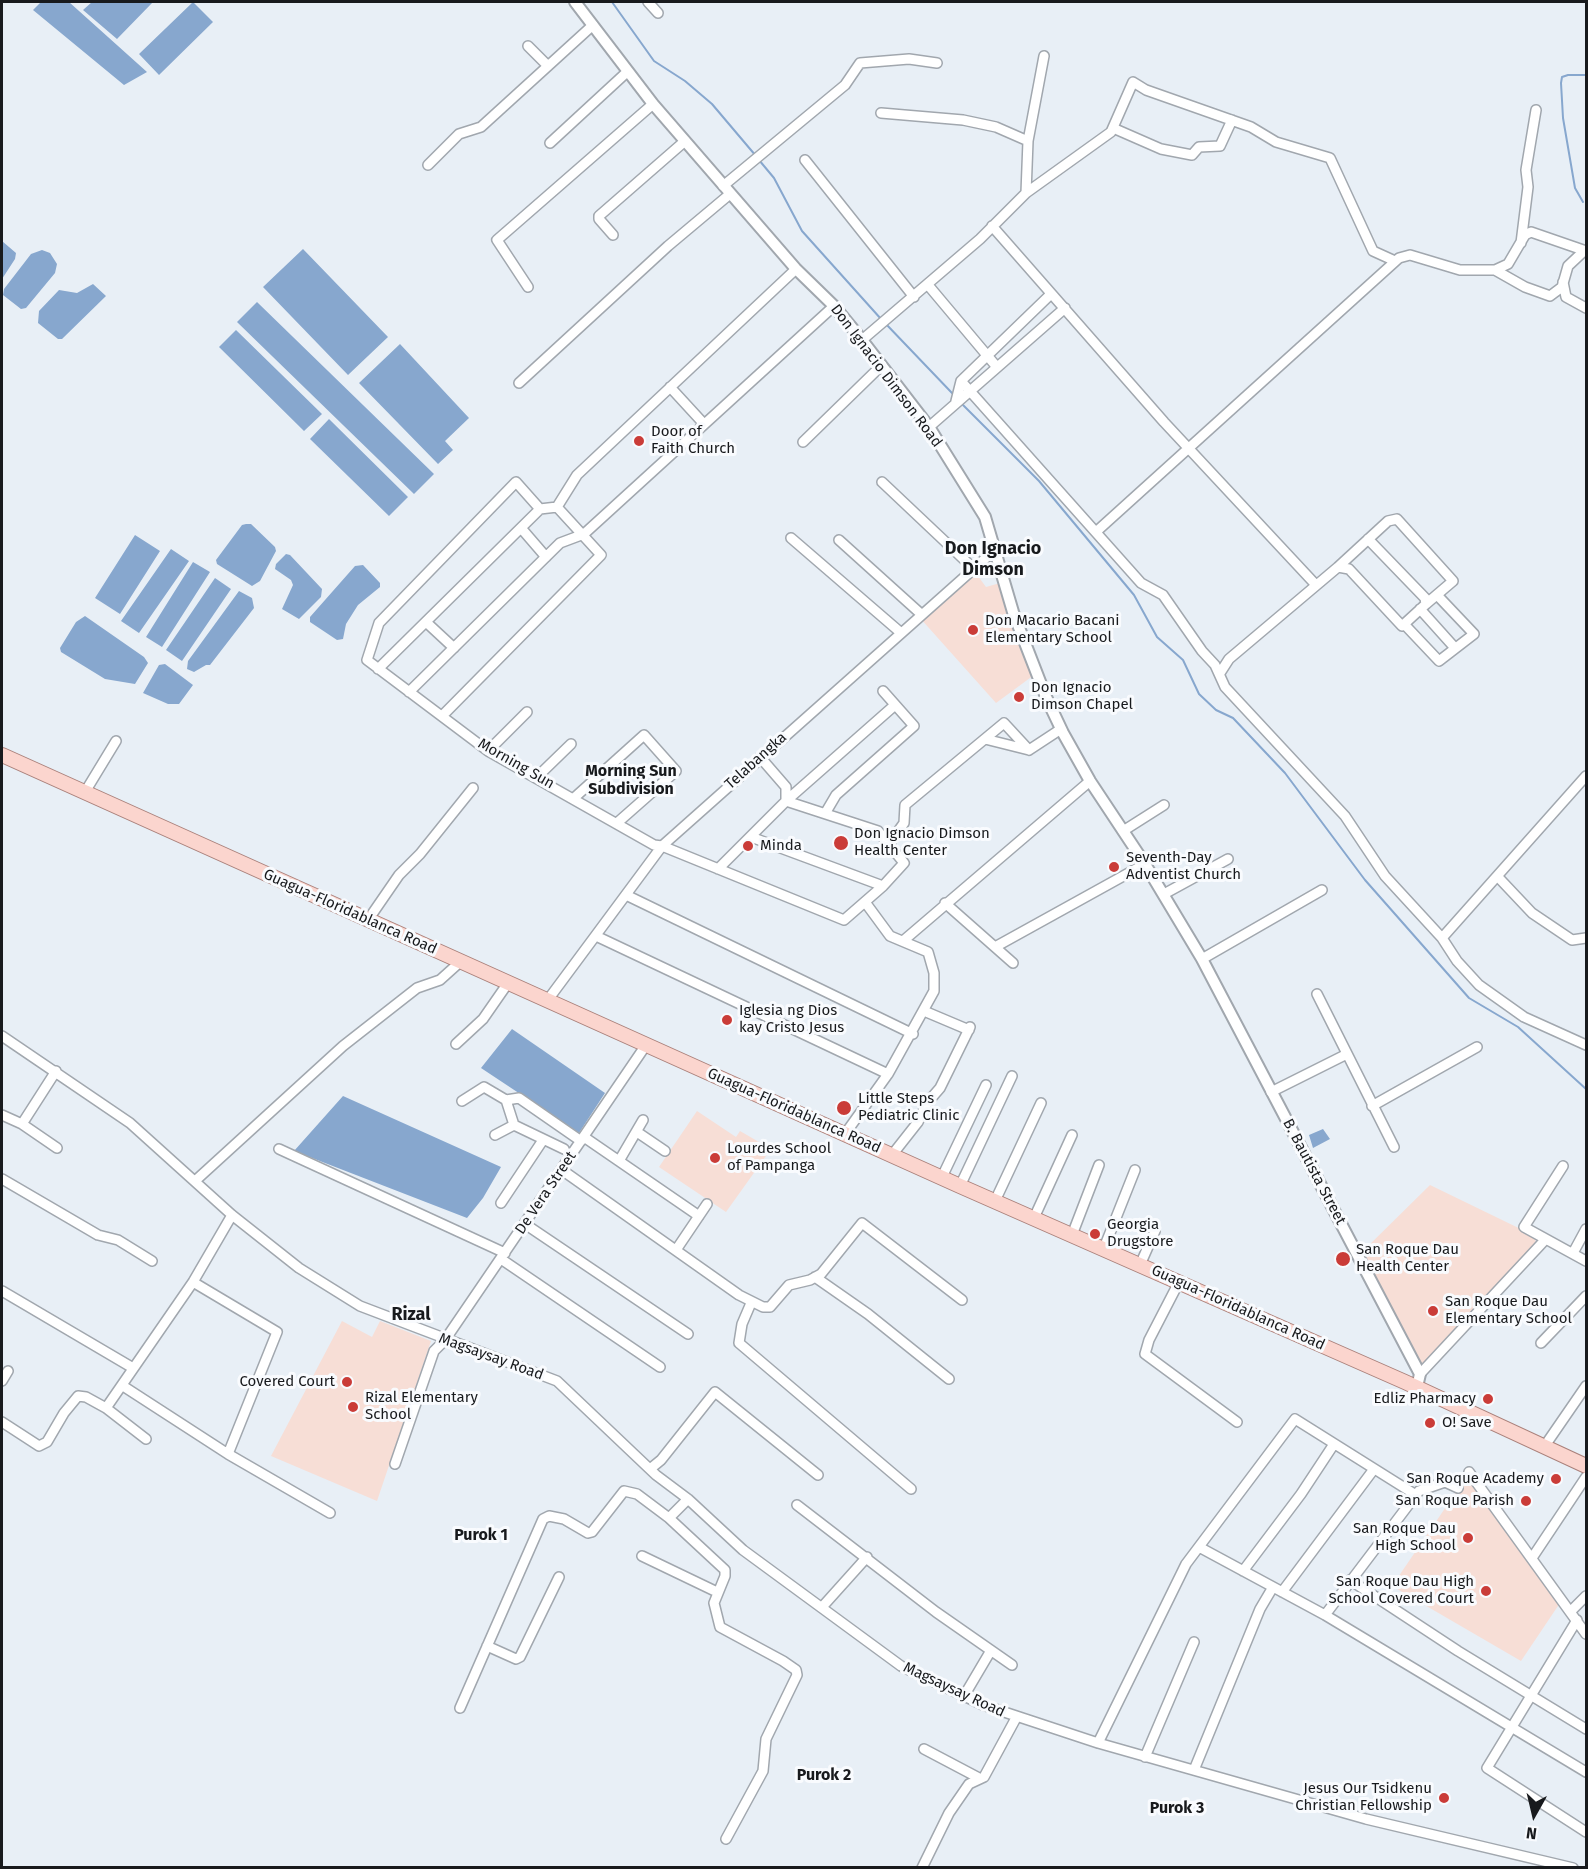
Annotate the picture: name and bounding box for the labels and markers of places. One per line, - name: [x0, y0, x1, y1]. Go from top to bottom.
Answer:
- place label: Door of Faith Church: [651, 423, 735, 458]
- marker: Door of Faith Church: [632, 434, 646, 448]
- place label: Don Macario Bacani Elementary School: [985, 612, 1119, 647]
- marker: Don Macario Bacani Elementary School: [966, 623, 980, 637]
- place label: Don Ignacio Dimson Chapel: [1031, 679, 1133, 714]
- marker: Don Ignacio Dimson Chapel: [1012, 690, 1026, 704]
- place label: Don Ignacio Dimson Health Center: [854, 825, 990, 860]
- marker: Don Ignacio Dimson Health Center: [832, 834, 850, 852]
- place label: Minda: [760, 837, 802, 855]
- marker: Minda: [741, 839, 755, 853]
- place label: Seventh-Day Adventist Church: [1126, 849, 1241, 884]
- marker: Seventh-Day Adventist Church: [1107, 860, 1121, 874]
- place label: Iglesia ng Dios kay Cristo Jesus: [739, 1002, 844, 1037]
- marker: Iglesia ng Dios kay Cristo Jesus: [720, 1013, 734, 1027]
- place label: Little Steps Pediatric Clinic: [858, 1090, 959, 1125]
- marker: Little Steps Pediatric Clinic: [835, 1099, 853, 1117]
- place label: Lourdes School of Pampanga: [727, 1140, 831, 1175]
- marker: Lourdes School of Pampanga: [708, 1151, 722, 1165]
- place label: Georgia Drugstore: [1107, 1216, 1173, 1251]
- marker: Georgia Drugstore: [1088, 1227, 1102, 1241]
- place label: San Roque Dau Health Center: [1356, 1241, 1459, 1276]
- marker: San Roque Dau Health Center: [1334, 1250, 1352, 1268]
- place label: San Roque Dau Elementary School: [1445, 1293, 1572, 1328]
- marker: San Roque Dau Elementary School: [1426, 1304, 1440, 1318]
- place label: Covered Court: [239, 1373, 335, 1391]
- marker: Covered Court: [340, 1375, 354, 1389]
- place label: Rizal Elementary School: [365, 1389, 478, 1424]
- place label: Edliz Pharmacy: [1373, 1390, 1476, 1408]
- marker: Edliz Pharmacy: [1481, 1392, 1495, 1406]
- marker: Rizal Elementary School: [346, 1400, 360, 1414]
- place label: O! Save: [1442, 1414, 1492, 1432]
- marker: O! Save: [1423, 1416, 1437, 1430]
- place label: San Roque Academy: [1406, 1470, 1544, 1488]
- marker: San Roque Academy: [1549, 1472, 1563, 1486]
- place label: San Roque Parish: [1396, 1492, 1514, 1510]
- marker: San Roque Parish: [1519, 1494, 1533, 1508]
- place label: San Roque Dau High School: [1353, 1520, 1456, 1555]
- marker: San Roque Dau High School: [1461, 1531, 1475, 1545]
- place label: San Roque Dau High School Covered Court: [1328, 1573, 1474, 1608]
- marker: San Roque Dau High School Covered Court: [1479, 1584, 1493, 1598]
- place label: Jesus Our Tsidkenu Christian Fellowship: [1295, 1780, 1432, 1815]
- marker: Jesus Our Tsidkenu Christian Fellowship: [1437, 1791, 1451, 1805]

